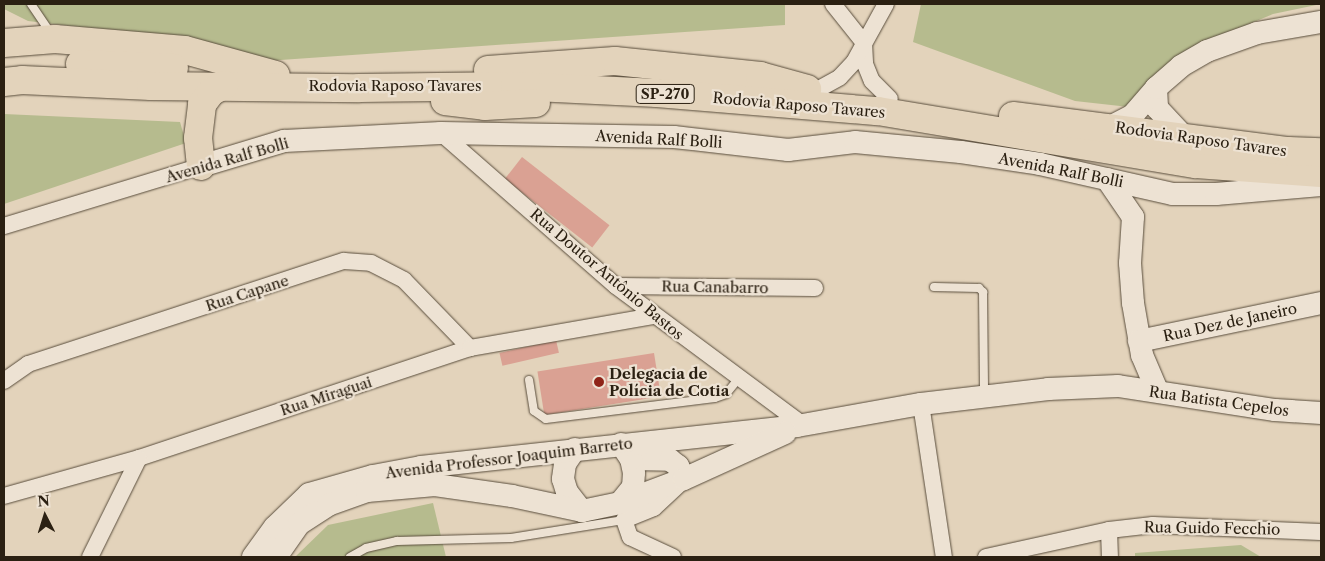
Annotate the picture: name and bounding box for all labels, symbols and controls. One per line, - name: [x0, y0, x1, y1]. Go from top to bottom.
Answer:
- street label: Rodovia Raposo Tavares: [308, 77, 482, 95]
- road number: SP-270: [635, 82, 695, 106]
- street label: Rodovia Raposo Tavares: [712, 88, 886, 122]
- street label: Rodovia Raposo Tavares: [1114, 118, 1288, 160]
- street label: Avenida Ralf Bolli: [595, 127, 723, 151]
- street label: Avenida Ralf Bolli: [163, 134, 291, 186]
- street label: Avenida Ralf Bolli: [997, 149, 1125, 191]
- street label: Rua Doutor Antônio Bastos: [526, 204, 688, 344]
- street label: Rua Capane: [203, 271, 291, 315]
- street label: Rua Canabarro: [661, 277, 769, 297]
- street label: Rua Dez de Janeiro: [1161, 299, 1299, 345]
- place label: Delegacia de Polícia de Cotia: [609, 364, 730, 399]
- street label: Rua Miraguai: [278, 373, 374, 419]
- marker: Delegacia de Polícia de Cotia: [593, 376, 605, 388]
- street label: Rua Batista Cepelos: [1148, 382, 1290, 420]
- street label: Avenida Professor Joaquim Barreto: [384, 434, 634, 482]
- north arrow: [20, 491, 70, 541]
- text: N: [37, 492, 51, 511]
- street label: Rua Guido Fecchio: [1143, 518, 1281, 538]

